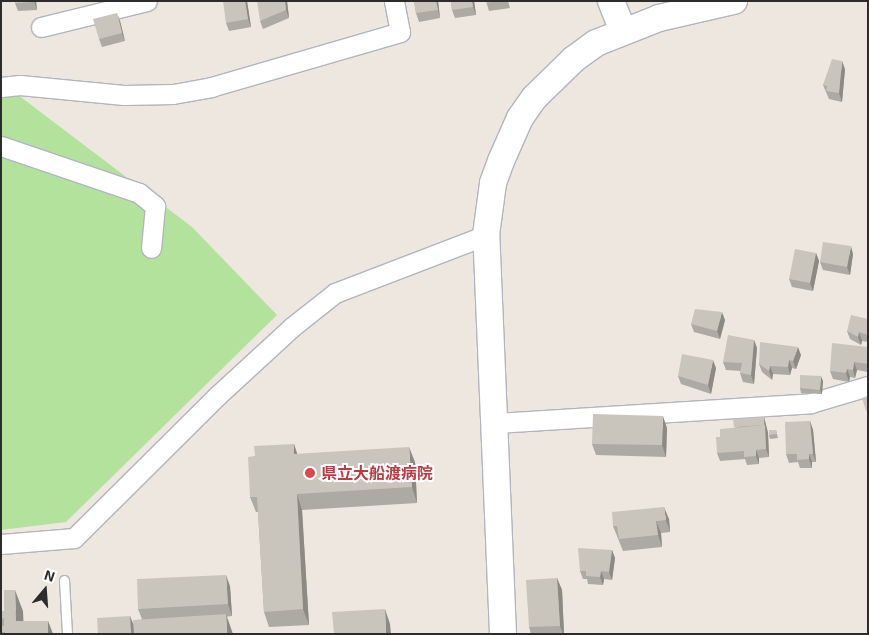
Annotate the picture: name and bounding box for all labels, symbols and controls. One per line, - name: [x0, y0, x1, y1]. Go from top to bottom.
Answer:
- place label: 県立大船渡病院: [321, 463, 433, 483]
- marker: 県立大船渡病院: [303, 466, 317, 480]
- north arrow: [20, 565, 70, 615]
- text: N: [42, 566, 57, 585]

